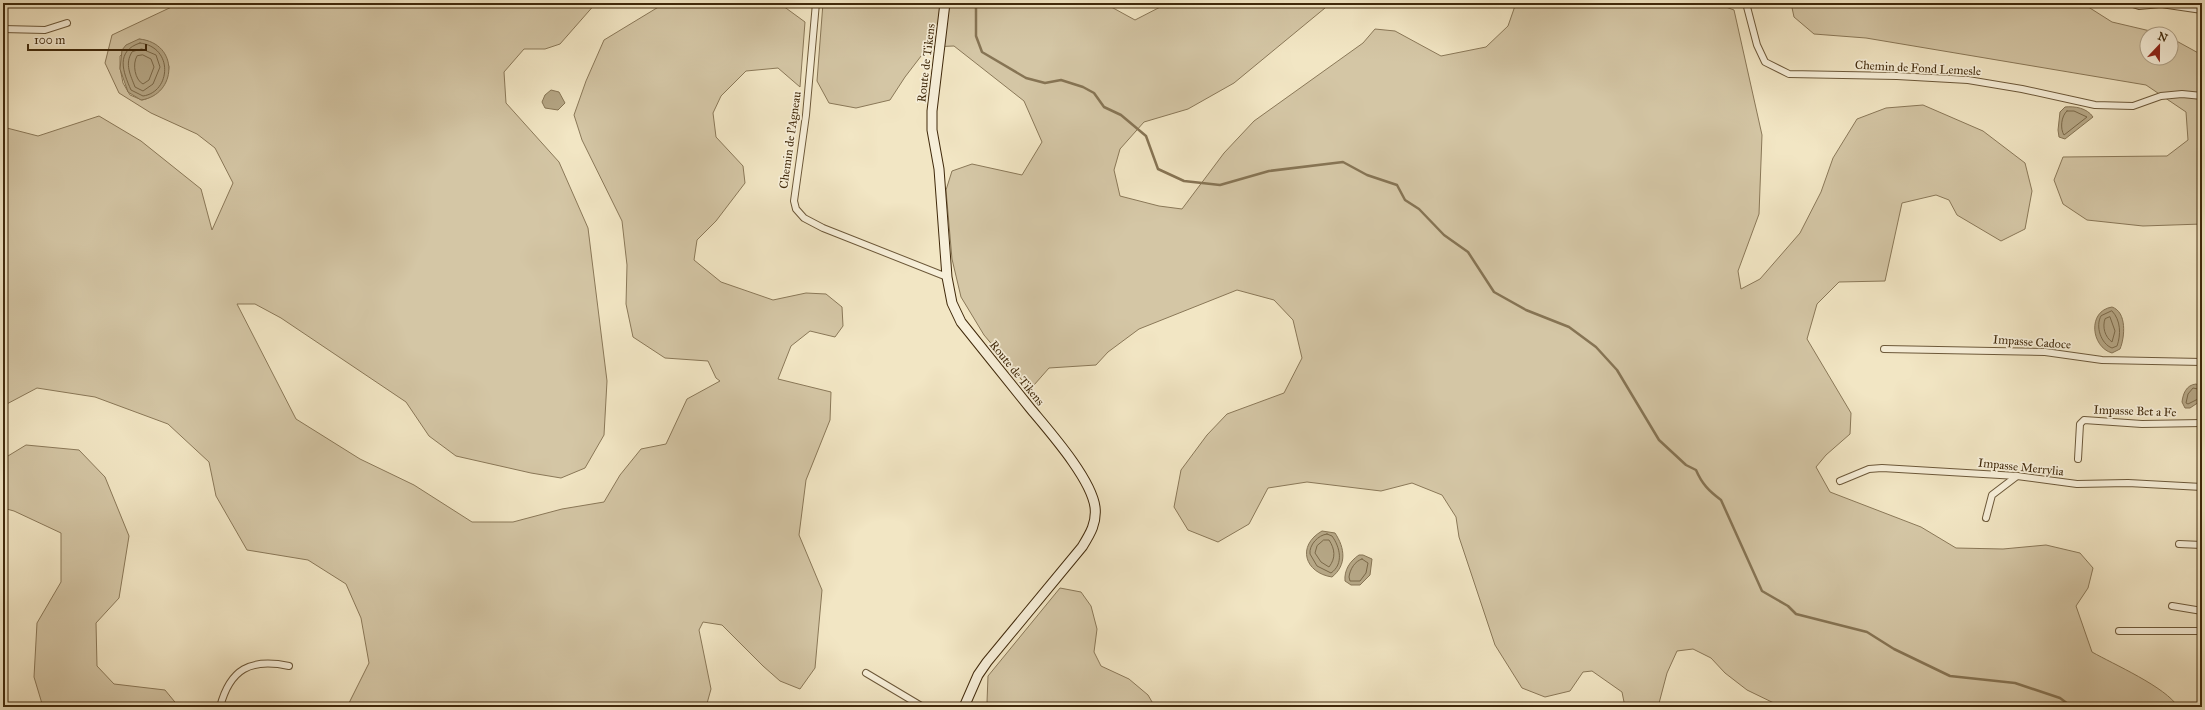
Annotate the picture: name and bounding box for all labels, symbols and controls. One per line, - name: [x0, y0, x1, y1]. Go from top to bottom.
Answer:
- street label: Route de Tikens: [914, 23, 938, 103]
- scale bar: [28, 26, 146, 52]
- north arrow: [2139, 26, 2179, 66]
- text: N: [2156, 29, 2170, 45]
- text: 100 m: [34, 33, 65, 47]
- street label: Chemin de Fond Lemesle: [1855, 58, 1981, 78]
- street label: Chemin de l’Agneau: [776, 90, 805, 190]
- street label: Impasse Cadoce: [1993, 332, 2071, 352]
- street label: Route de Tikens: [987, 338, 1047, 408]
- street label: Impasse Bet a Fe: [2093, 403, 2177, 419]
- street label: Impasse Merrylia: [1977, 456, 2065, 479]

